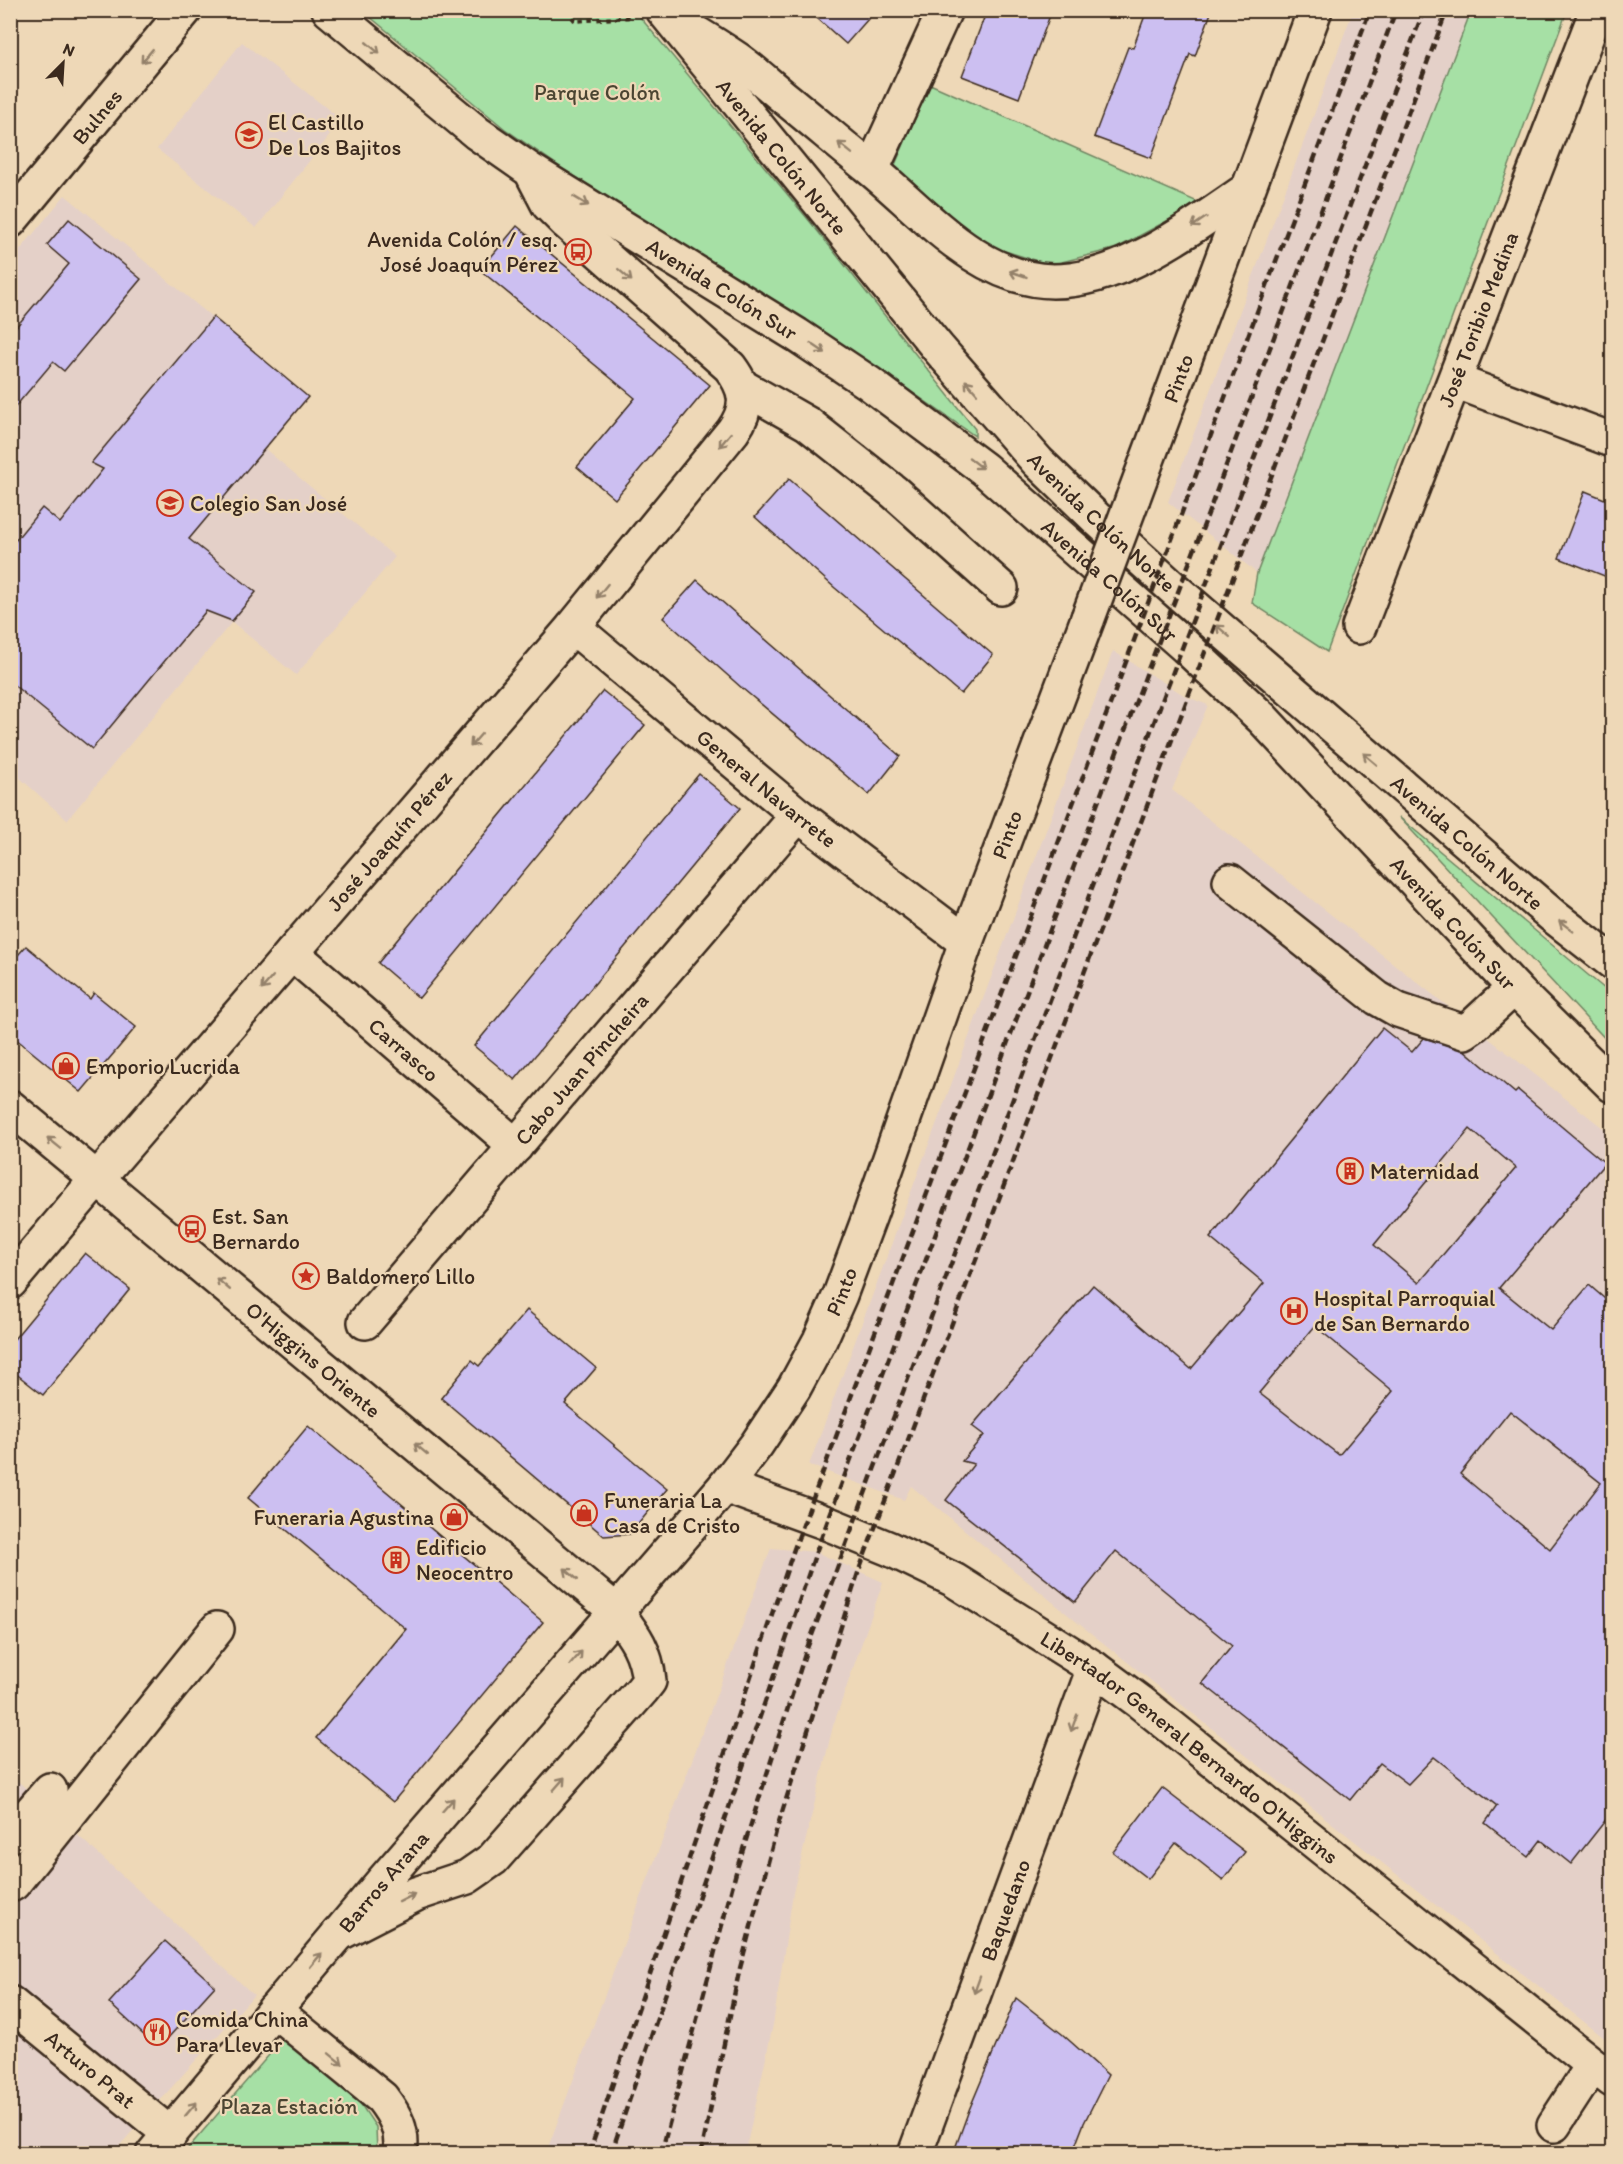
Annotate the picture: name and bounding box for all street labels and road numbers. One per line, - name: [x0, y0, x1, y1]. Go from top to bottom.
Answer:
- street label: Avenida Colón Norte: [710, 73, 853, 240]
- street label: Bulnes: [66, 83, 128, 150]
- street label: José Toribio Medina: [1432, 228, 1524, 411]
- street label: Avenida Colón Sur: [641, 232, 803, 346]
- street label: Pinto: [1157, 350, 1200, 406]
- street label: Avenida Colón Norte: [1021, 447, 1181, 598]
- street label: Avenida Colón Sur: [1036, 513, 1184, 648]
- street label: General Navarrete: [691, 723, 842, 854]
- street label: José Joaquín Pérez: [321, 765, 458, 917]
- street label: Avenida Colón Norte: [1385, 769, 1549, 916]
- street label: Pinto: [986, 806, 1028, 863]
- street label: Avenida Colón Sur: [1384, 851, 1522, 996]
- street label: Cabo Juan Pincheira: [509, 987, 654, 1151]
- street label: Carrasco: [363, 1012, 445, 1088]
- street label: Pinto: [819, 1263, 863, 1320]
- street label: O'Higgins Oriente: [240, 1296, 387, 1424]
- street label: Libertador General Bernardo O'Higgins: [1035, 1625, 1344, 1870]
- street label: Barros Arana: [332, 1824, 435, 1938]
- street label: Baquedano: [974, 1856, 1036, 1965]
- street label: Arturo Prat: [39, 2024, 141, 2114]

